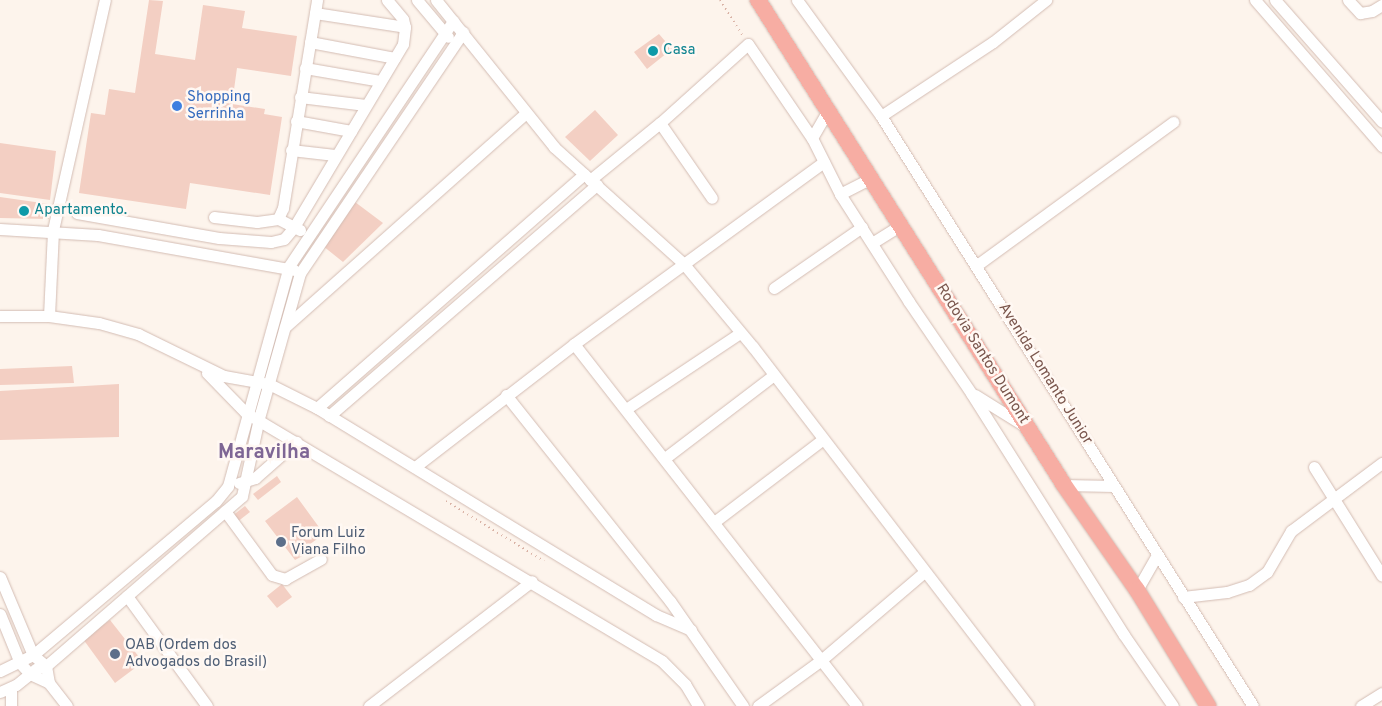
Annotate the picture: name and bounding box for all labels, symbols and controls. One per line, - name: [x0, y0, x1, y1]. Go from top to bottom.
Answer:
- place label: Casa: [663, 42, 695, 60]
- marker: Casa: [647, 45, 659, 57]
- place label: Shopping Serrinha: [187, 88, 251, 123]
- marker: Shopping Serrinha: [171, 100, 183, 112]
- place label: Apartamento.: [34, 202, 127, 220]
- marker: Apartamento.: [18, 205, 30, 217]
- street label: Rodovia Santos Dumont: [932, 281, 1032, 427]
- street label: Avenida Lomanto Junior: [994, 300, 1096, 448]
- district label: Maravilha: [218, 441, 310, 465]
- place label: Forum Luiz Viana Filho: [291, 524, 366, 559]
- marker: Forum Luiz Viana Filho: [275, 536, 287, 548]
- place label: OAB (Ordem dos Advogados do Brasil): [125, 636, 267, 671]
- marker: OAB (Ordem dos Advogados do Brasil): [109, 648, 121, 660]

